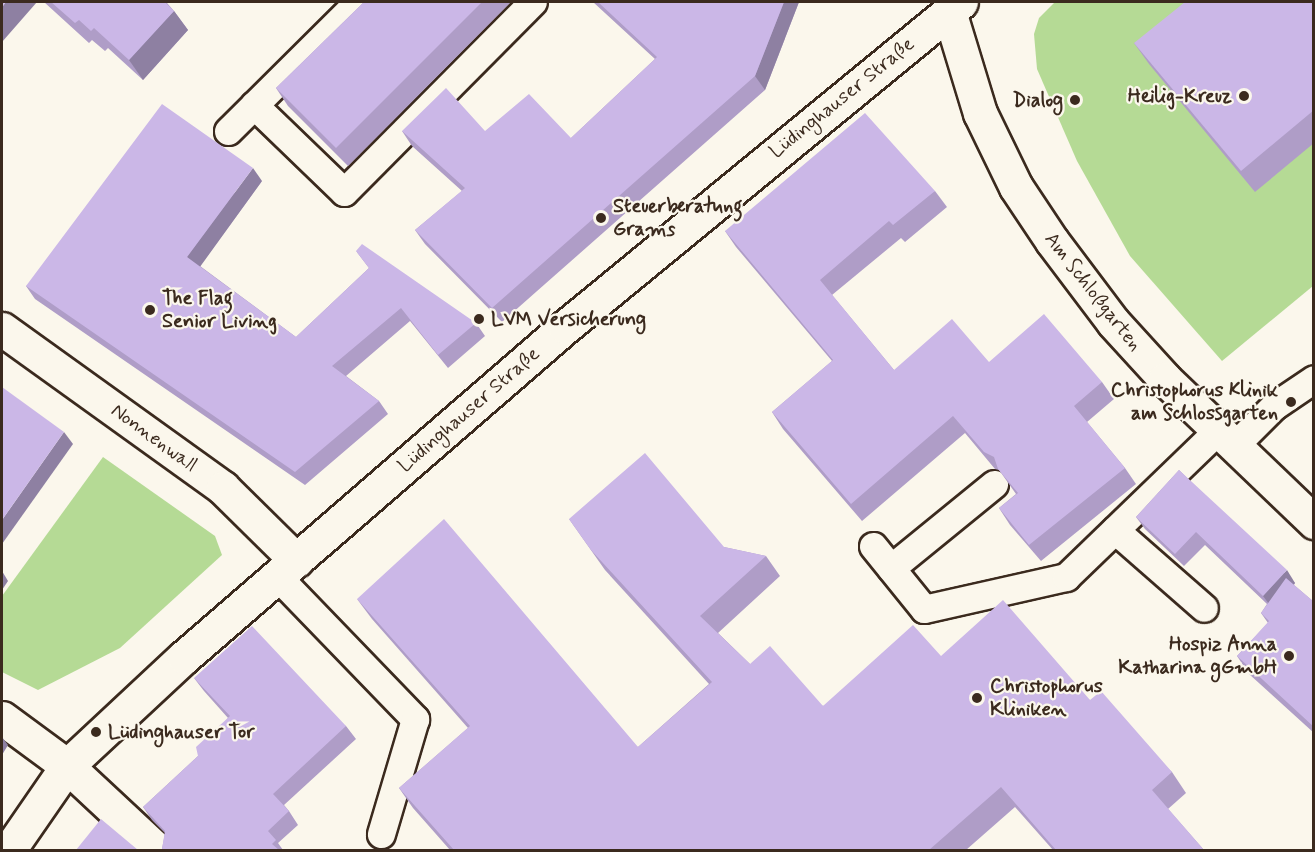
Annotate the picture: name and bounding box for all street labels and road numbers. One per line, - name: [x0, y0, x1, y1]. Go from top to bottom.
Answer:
- street label: Lüdinghauser Straße: [765, 32, 919, 164]
- street label: Am Schloßgarten: [1039, 227, 1147, 357]
- street label: Lüdinghauser Straße: [393, 342, 545, 478]
- street label: Nonnenwall: [106, 399, 202, 477]

